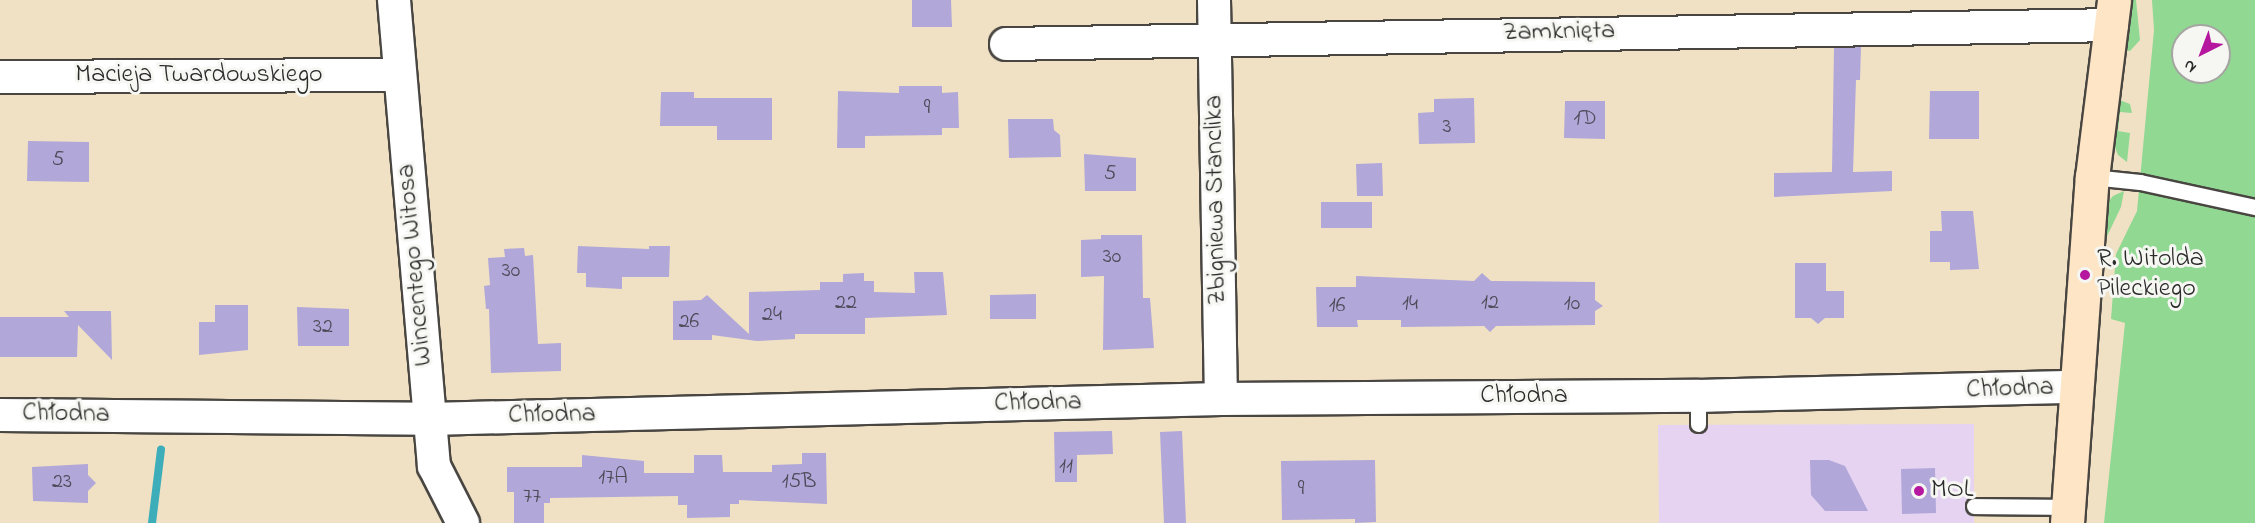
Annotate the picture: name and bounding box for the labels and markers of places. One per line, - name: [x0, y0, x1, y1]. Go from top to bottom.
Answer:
- place label: R. Witolda Pileckiego: [2097, 244, 2204, 306]
- marker: R. Witolda Pileckiego: [2078, 268, 2092, 282]
- place label: MOL: [1931, 475, 1973, 507]
- marker: MOL: [1912, 484, 1926, 498]

